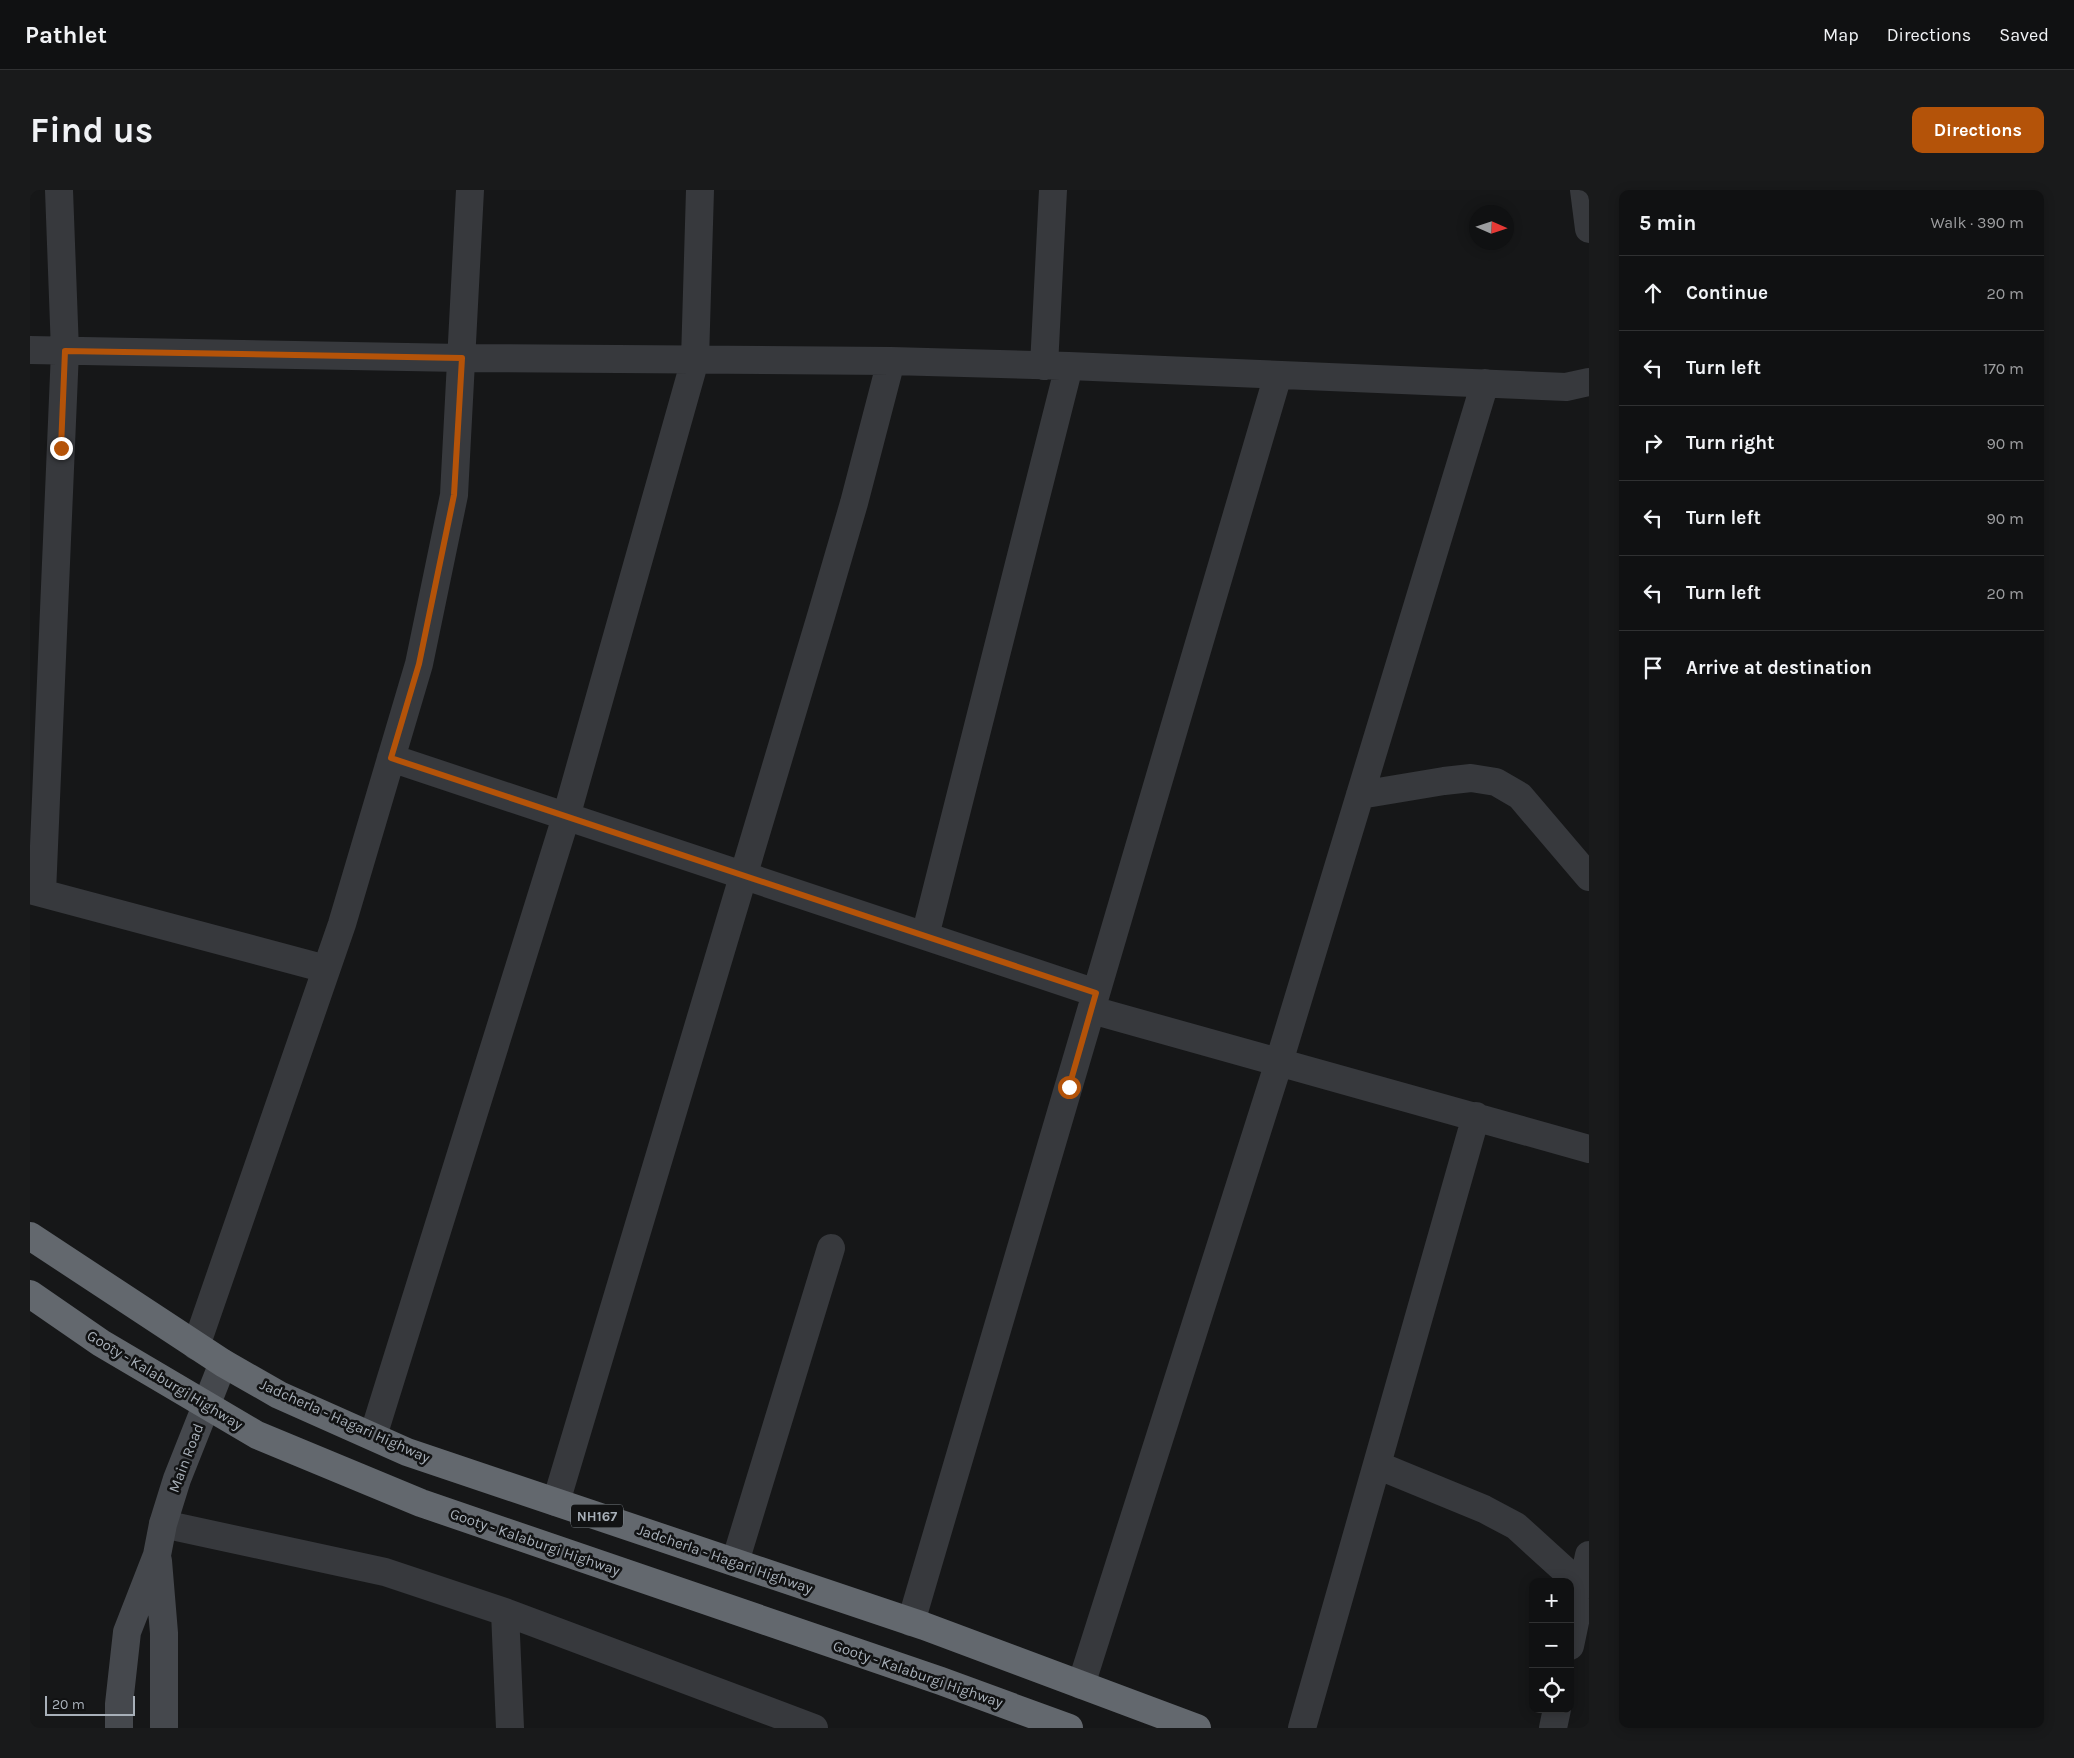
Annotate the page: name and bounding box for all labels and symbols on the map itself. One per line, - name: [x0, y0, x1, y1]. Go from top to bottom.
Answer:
- north arrow: [1469, 205, 1514, 250]
- route end: [50, 437, 73, 460]
- route start: [1058, 1076, 1081, 1099]
- street label: Gooty - Kalaburgi Highway: [84, 1326, 246, 1434]
- street label: Jadcherla - Hagari Highway: [257, 1375, 433, 1467]
- street label: Main Road: [165, 1421, 207, 1495]
- street label: Gooty - Kalaburgi Highway: [448, 1504, 622, 1580]
- road number: NH167: [571, 1504, 623, 1528]
- street label: Jadcherla - Hagari Highway: [635, 1520, 815, 1598]
- street label: Gooty - Kalaburgi Highway: [831, 1636, 1005, 1712]
- scale bar: [45, 1693, 135, 1716]

